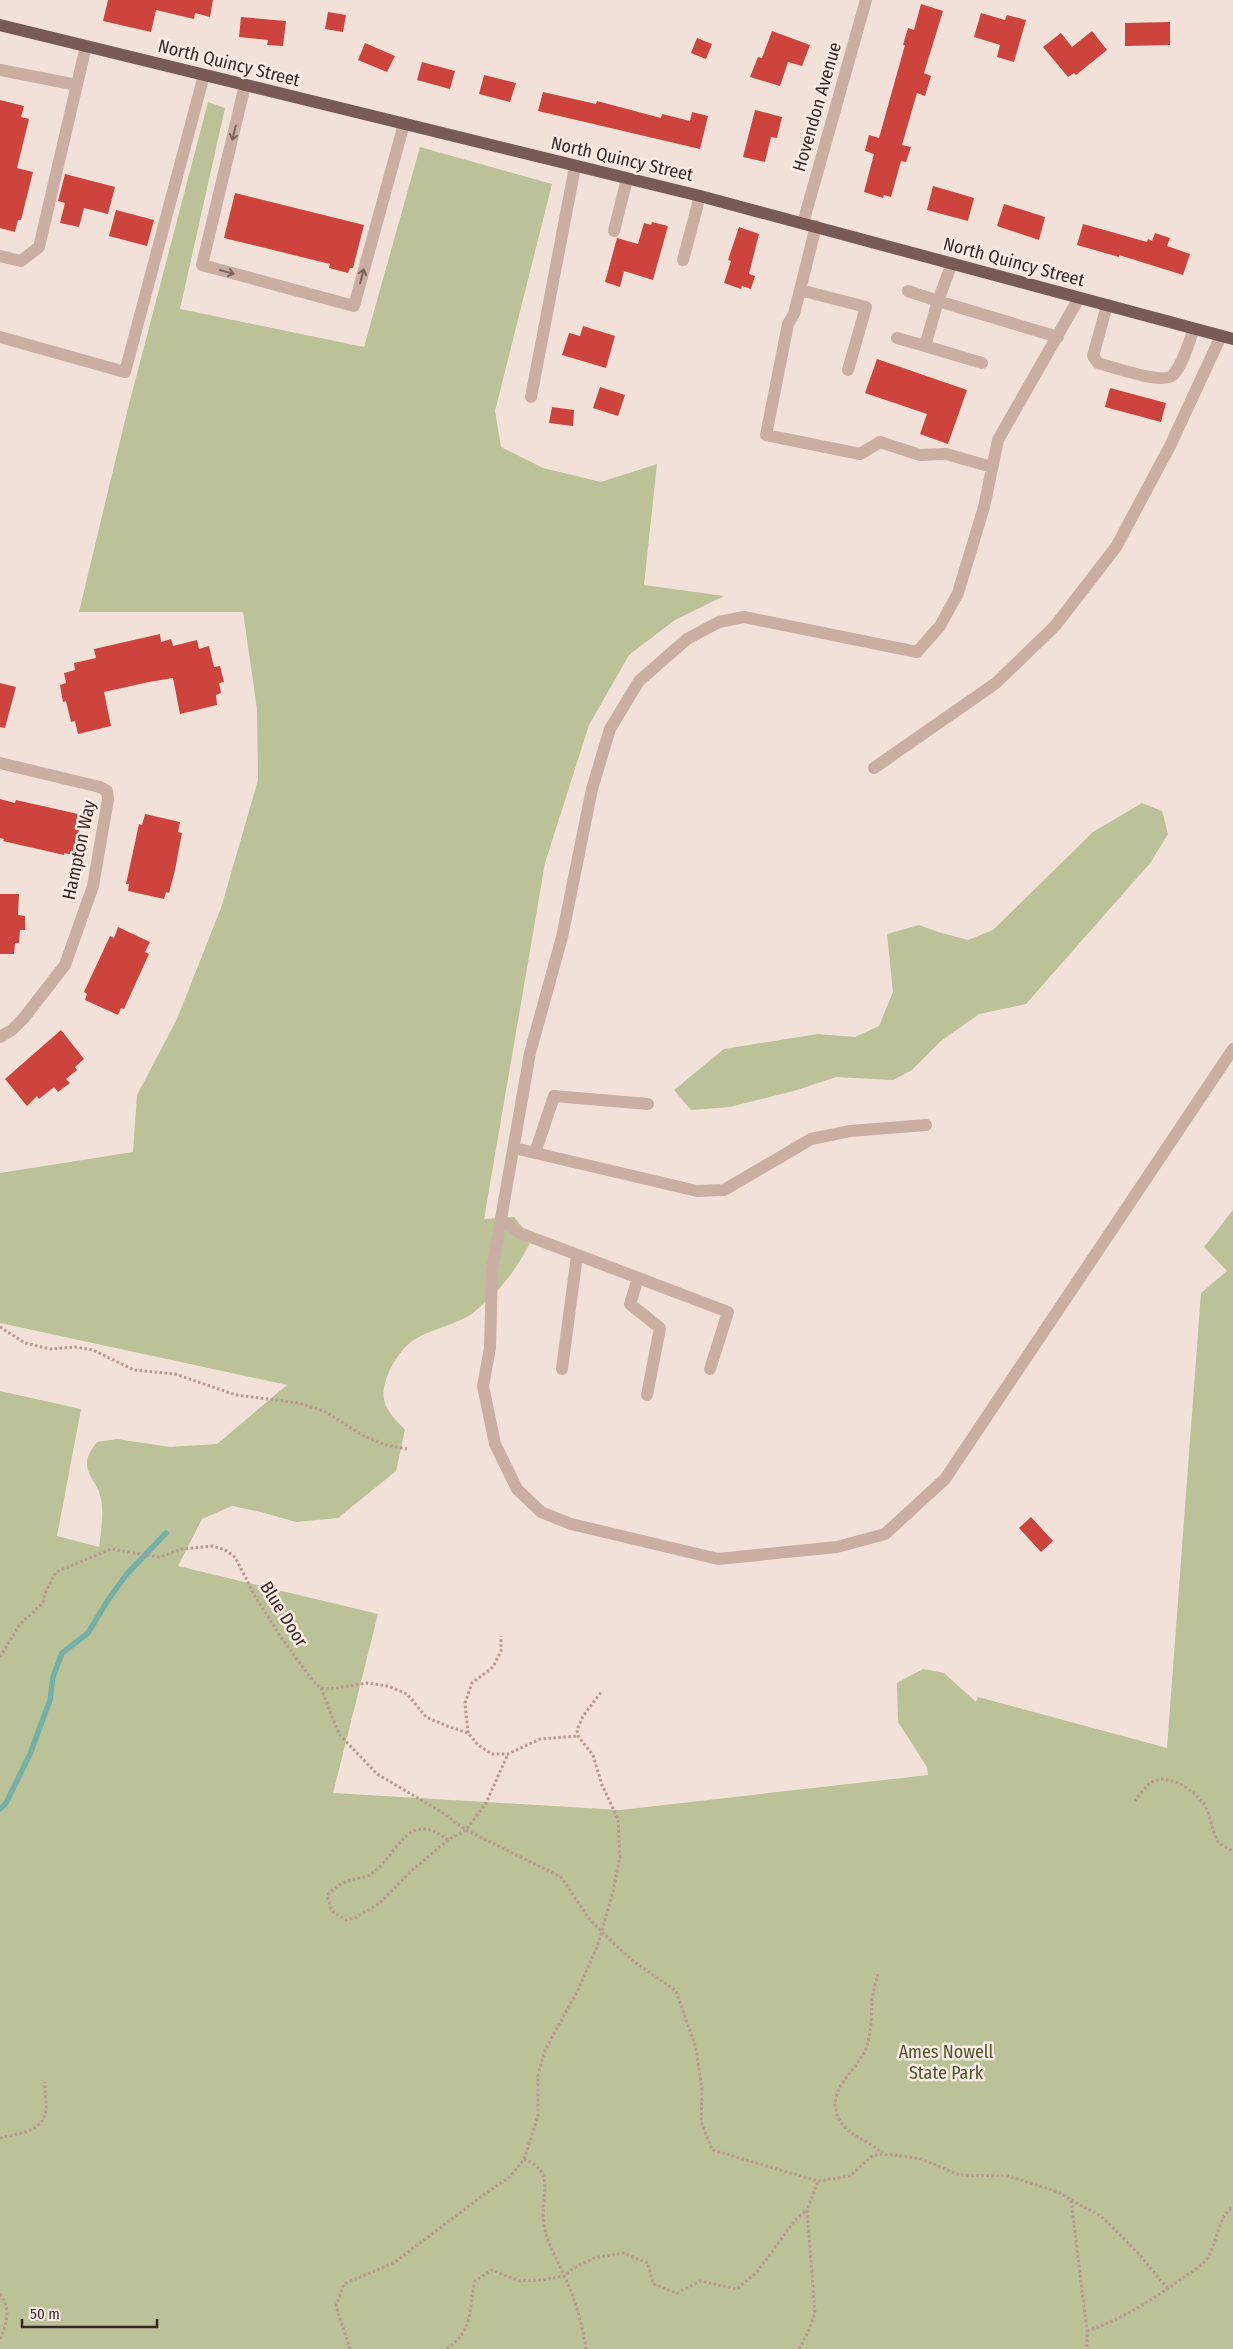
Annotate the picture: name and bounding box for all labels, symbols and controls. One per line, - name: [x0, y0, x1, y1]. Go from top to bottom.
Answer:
- street label: North Quincy Street: [156, 35, 302, 91]
- street label: Hovendon Avenue: [788, 40, 846, 174]
- one-way arrow: [229, 124, 238, 140]
- street label: North Quincy Street: [549, 132, 695, 186]
- street label: North Quincy Street: [941, 233, 1087, 291]
- one-way arrow: [219, 268, 235, 277]
- one-way arrow: [358, 268, 367, 284]
- street label: Hampton Way: [58, 798, 100, 902]
- street label: Blue Door: [255, 1577, 313, 1651]
- park label: Ames Nowell State Park: [899, 2041, 994, 2084]
- scale bar: [22, 2296, 158, 2328]
- text: 50 m: [30, 2305, 60, 2323]

